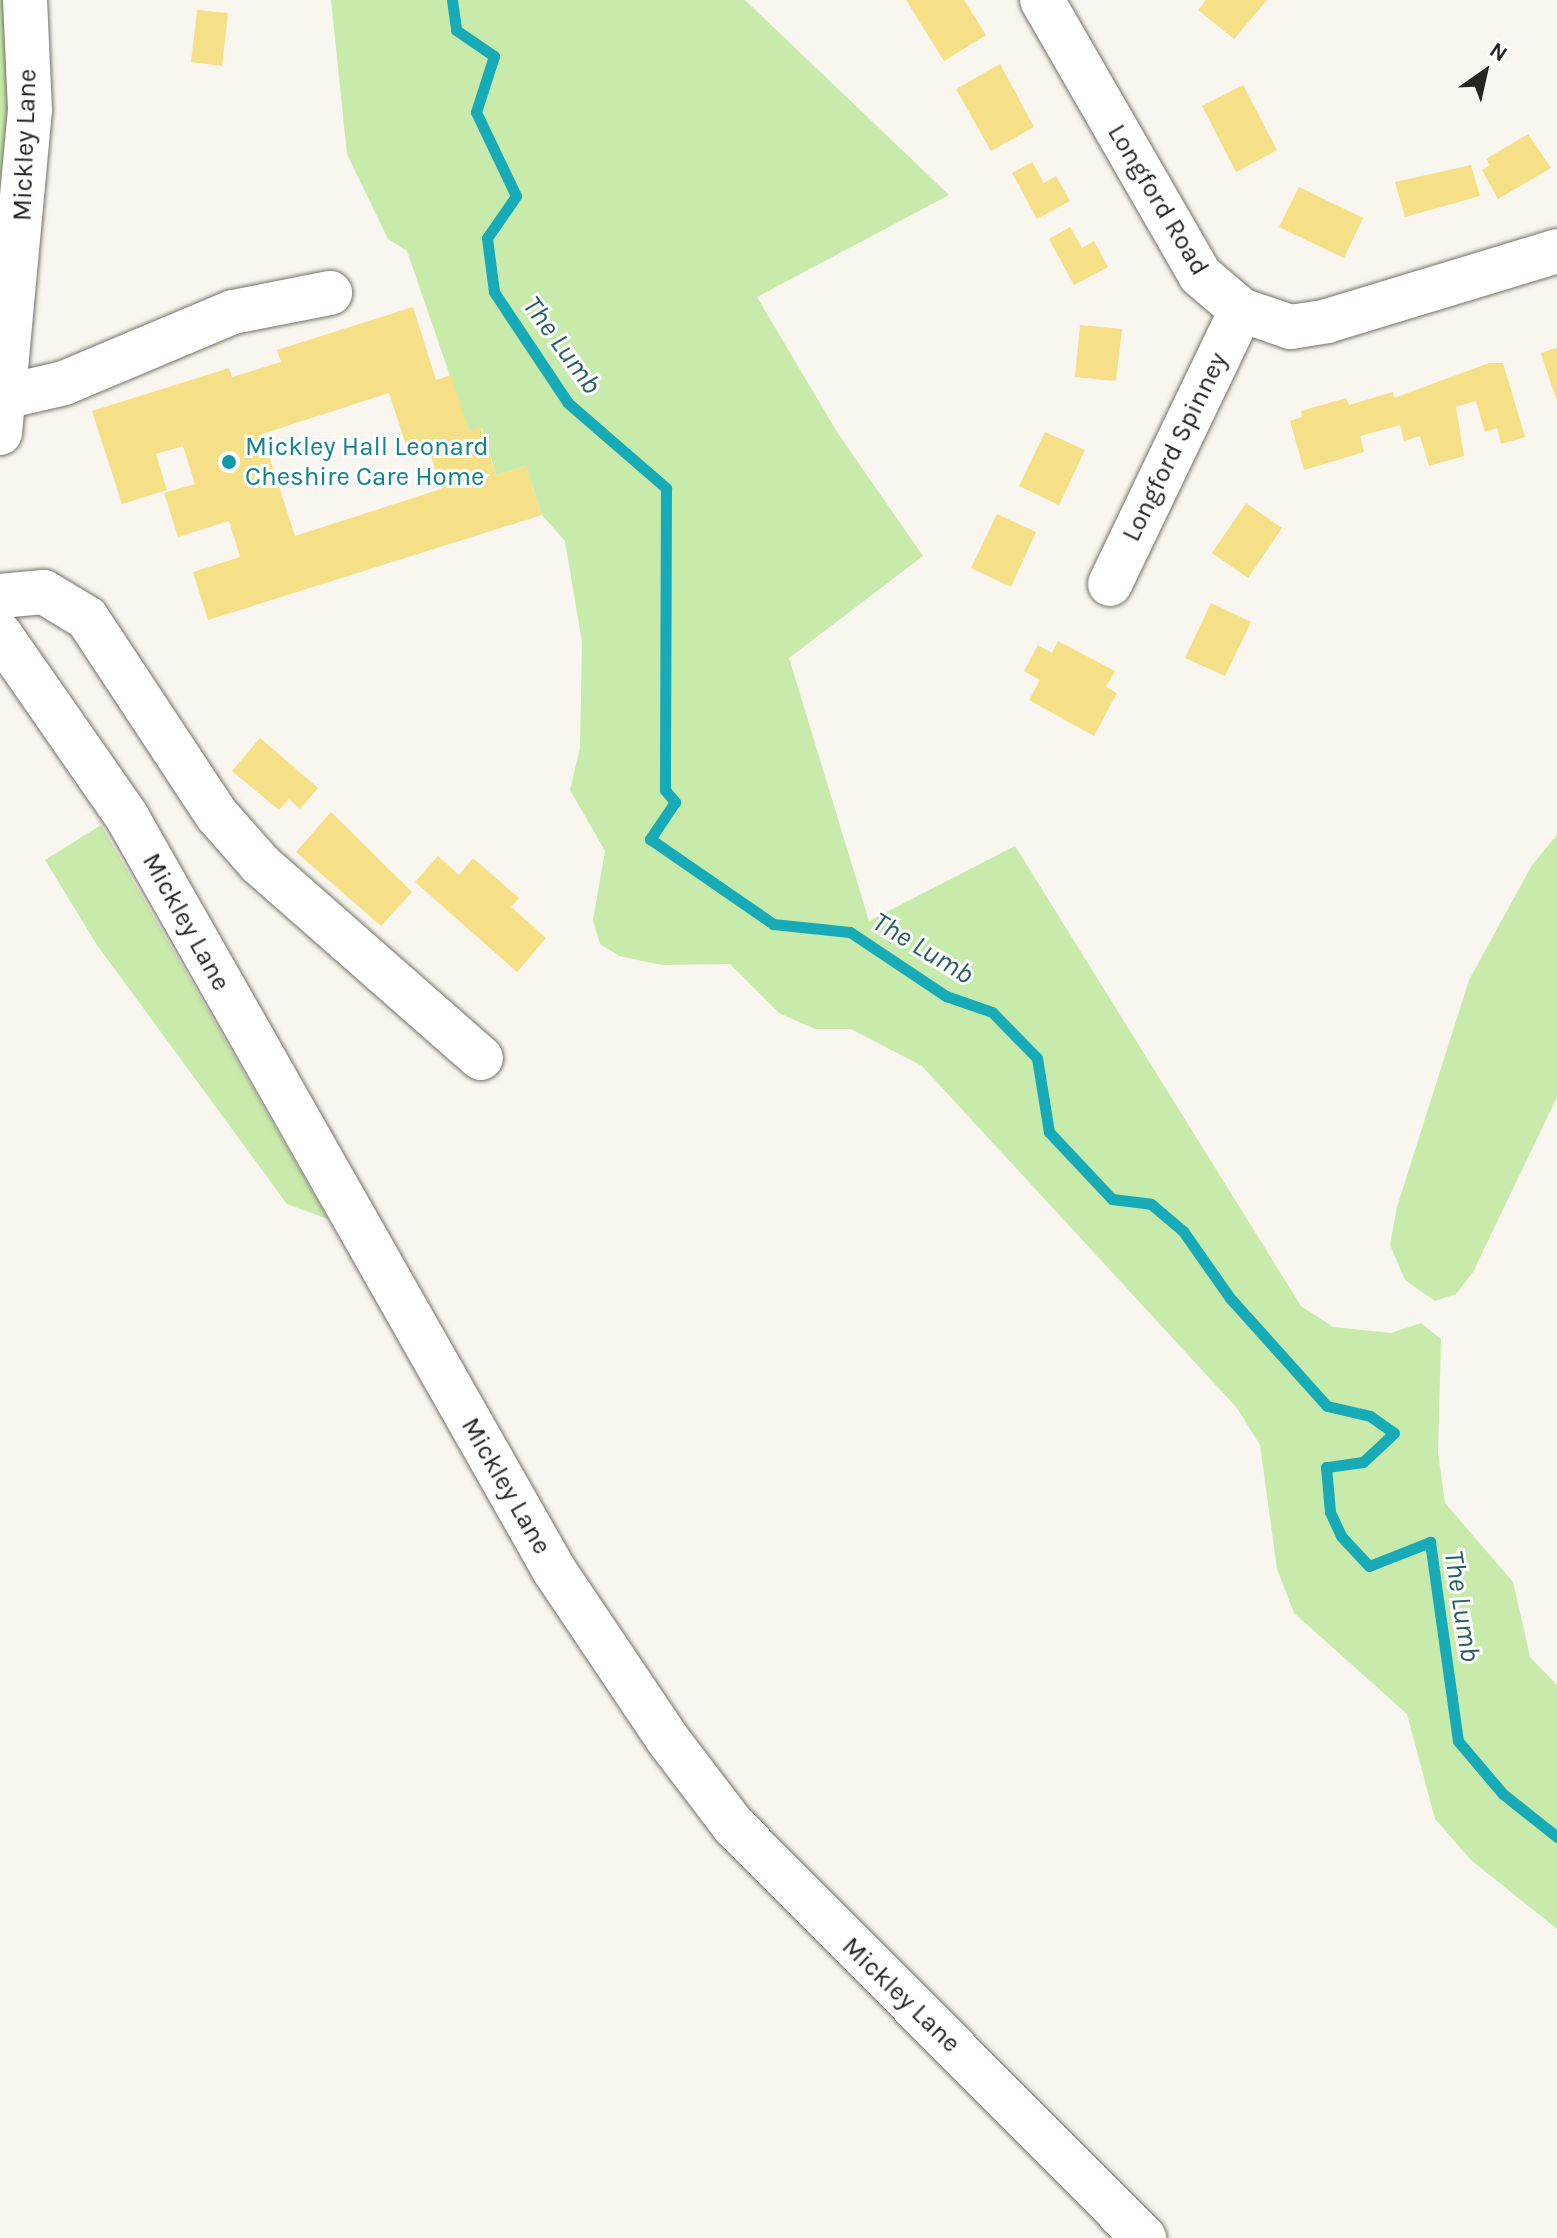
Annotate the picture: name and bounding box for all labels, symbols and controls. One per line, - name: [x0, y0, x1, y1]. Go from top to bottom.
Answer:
- north arrow: [1445, 32, 1525, 112]
- text: N: [1485, 37, 1512, 67]
- street label: Mickley Lane: [7, 68, 43, 222]
- street label: Longford Road: [1101, 119, 1215, 281]
- water label: The Lumb: [515, 290, 609, 400]
- street label: Longford Spinney: [1116, 347, 1234, 547]
- place label: Mickley Hall Leonard Cheshire Care Home: [245, 431, 489, 492]
- marker: Mickley Hall Leonard Cheshire Care Home: [220, 453, 238, 471]
- street label: Mickley Lane: [135, 848, 237, 996]
- water label: The Lumb: [866, 905, 980, 991]
- street label: Mickley Lane: [454, 1412, 558, 1560]
- water label: The Lumb: [1437, 1548, 1487, 1664]
- street label: Mickley Lane: [835, 1931, 967, 2059]

